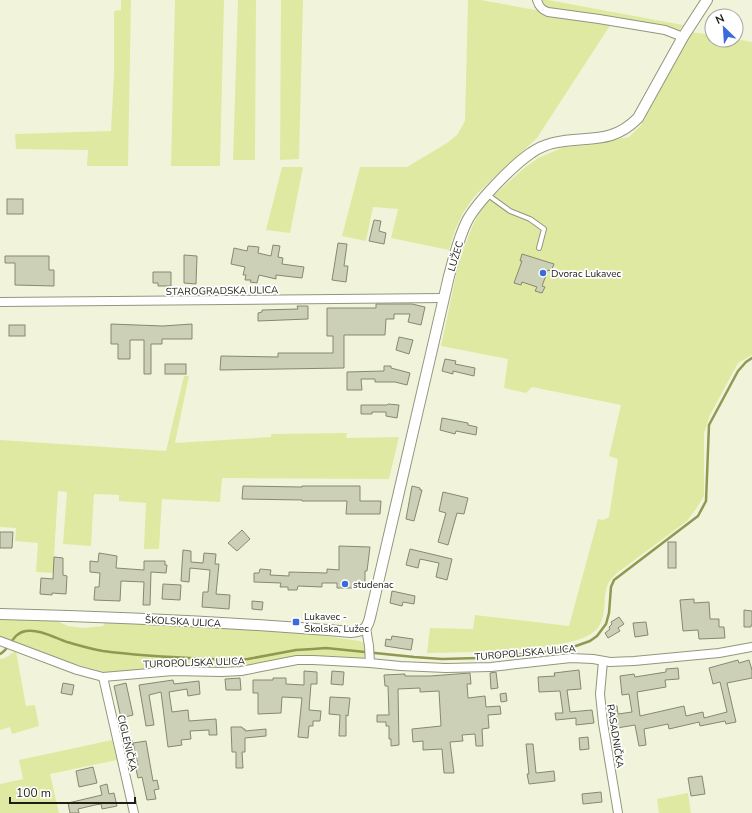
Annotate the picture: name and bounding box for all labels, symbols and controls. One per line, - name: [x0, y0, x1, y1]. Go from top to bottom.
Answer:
- north arrow: [704, 8, 744, 48]
- text: N: [713, 11, 727, 28]
- street label: LUŽEC: [445, 239, 467, 273]
- place label: Dvorac Lukavec: [551, 267, 622, 281]
- marker: Dvorac Lukavec: [538, 268, 548, 278]
- street label: STAROGRADSKA ULICA: [166, 283, 279, 299]
- place label: studenac: [353, 578, 394, 592]
- marker: studenac: [340, 579, 350, 589]
- place label: Lukavec - Školska, Lužec: [304, 610, 369, 636]
- street label: ŠKOLSKA ULICA: [145, 613, 222, 631]
- marker: Lukavec - Školska, Lužec: [291, 617, 301, 627]
- street label: TUROPOLJSKA ULICA: [474, 642, 577, 664]
- street label: TUROPOLJSKA ULICA: [143, 654, 246, 672]
- street label: RASADNIČKA: [603, 703, 627, 770]
- street label: CIGLENIČKA: [114, 714, 141, 774]
- scale bar: [10, 779, 135, 805]
- text: 100 m: [16, 785, 51, 801]

